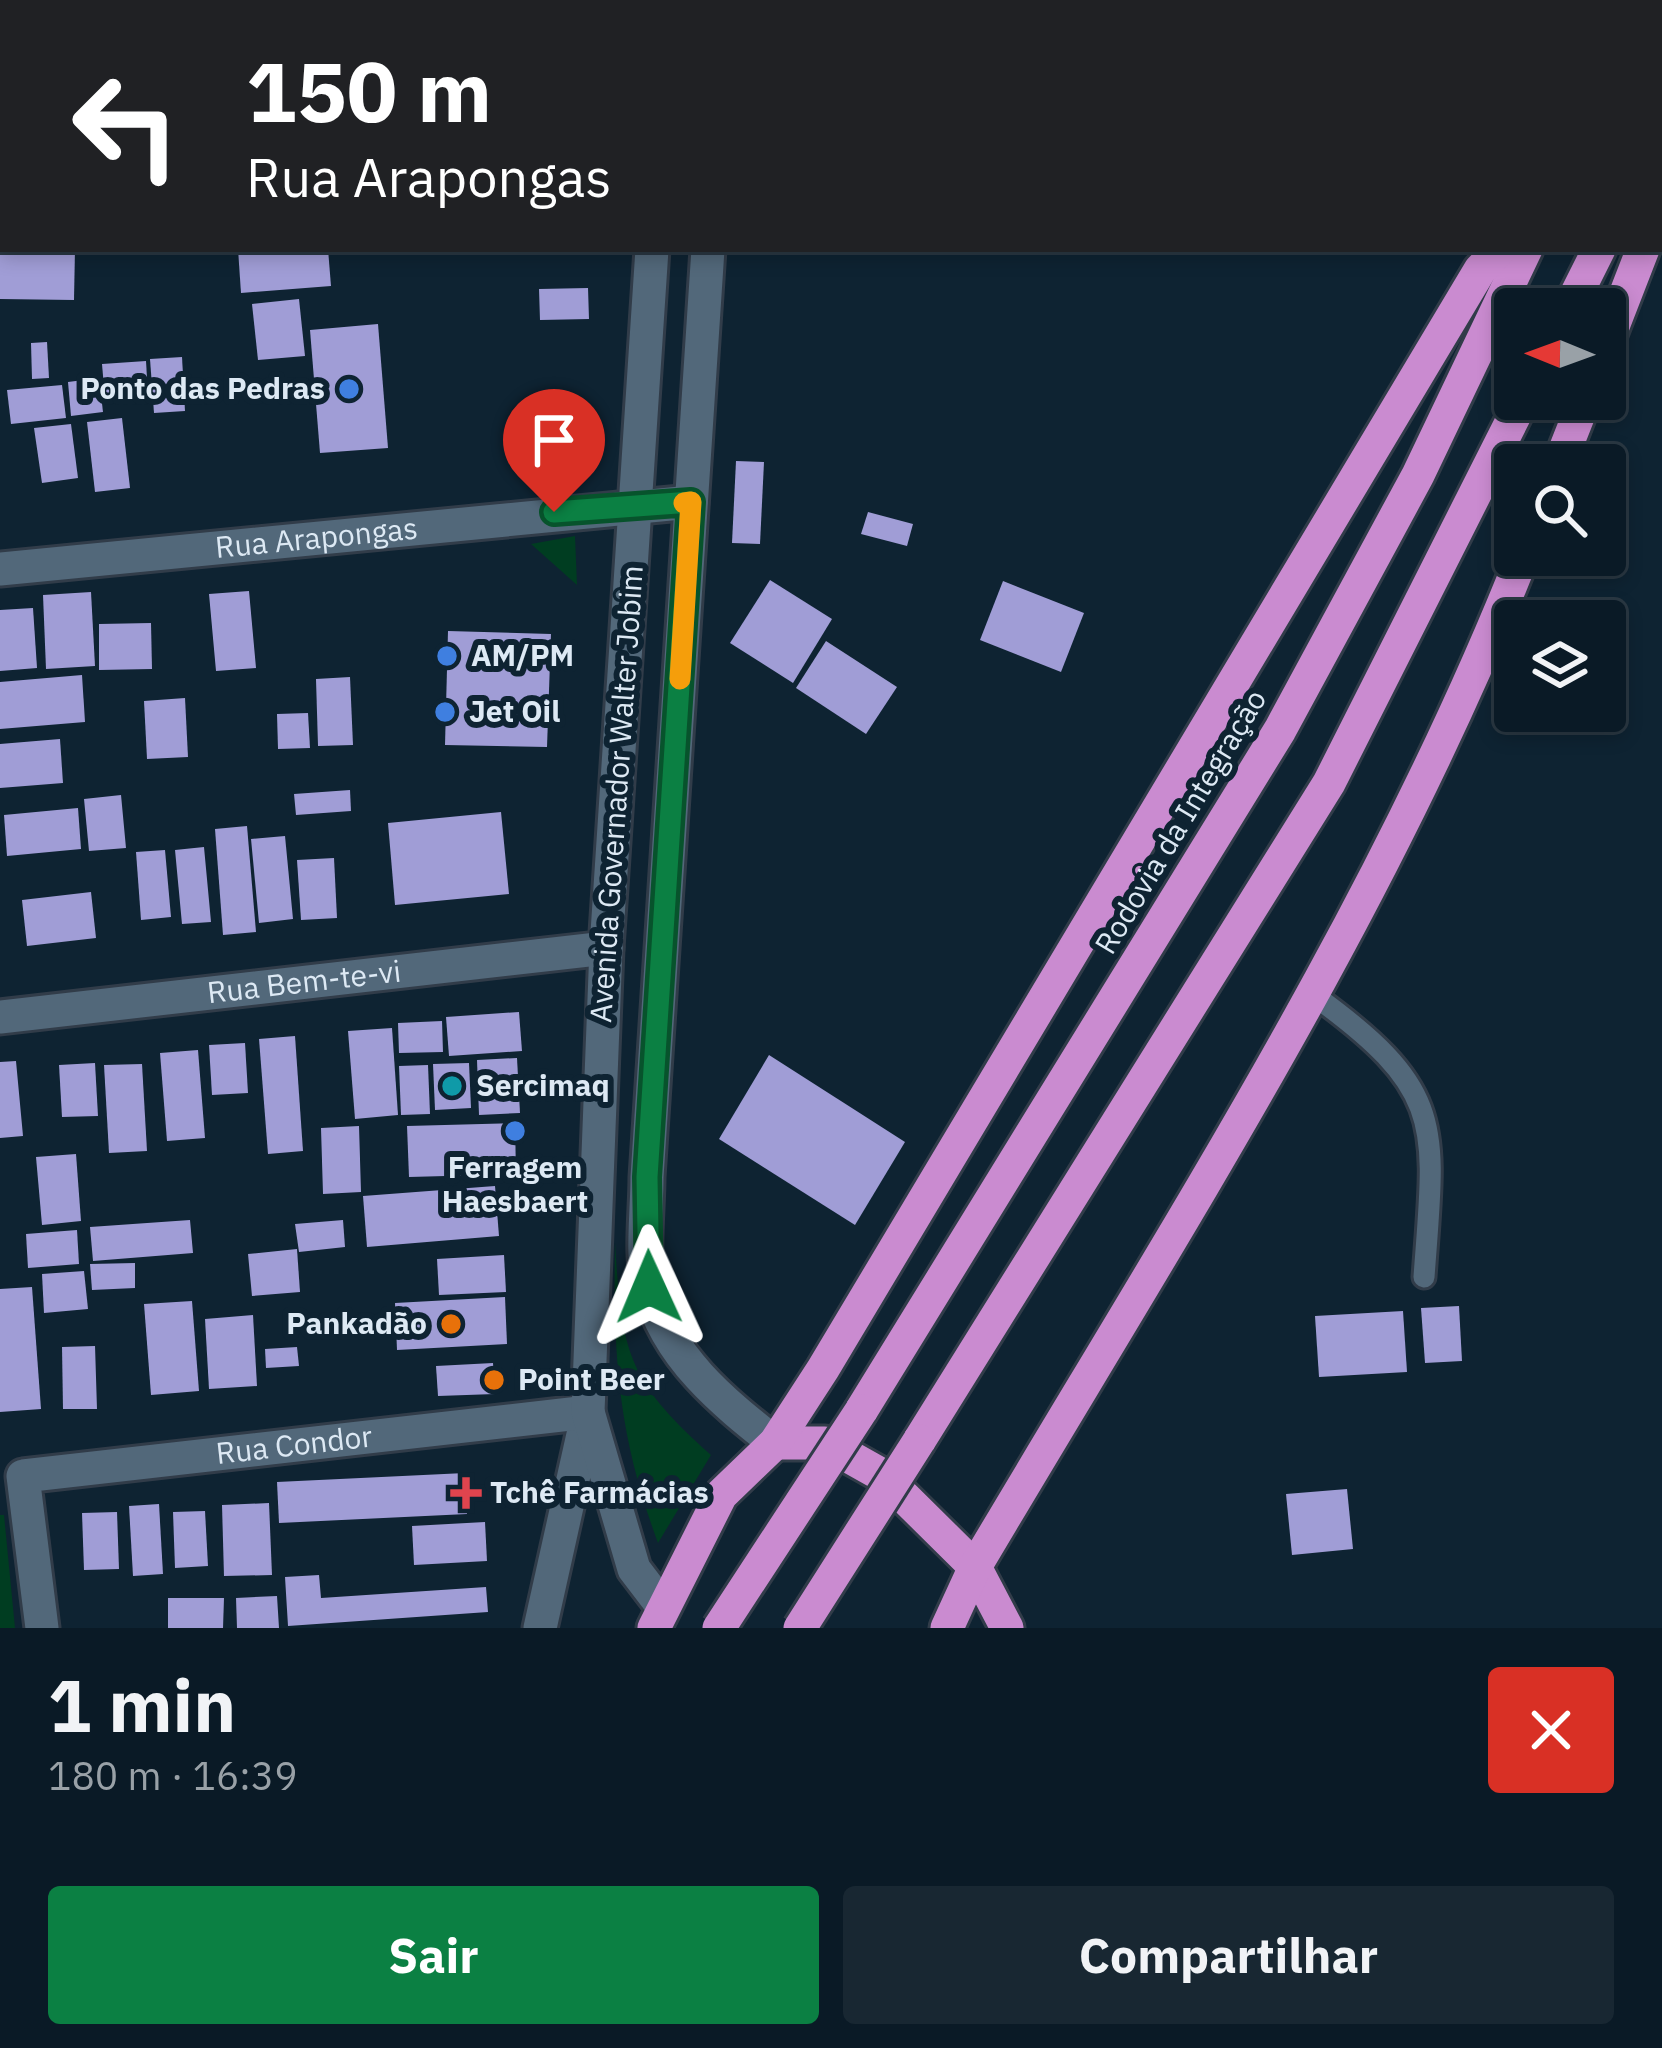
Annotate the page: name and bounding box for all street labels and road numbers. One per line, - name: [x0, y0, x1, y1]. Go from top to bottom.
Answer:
- street label: Rua Arapongas: [213, 508, 419, 566]
- street label: Avenida Governador Walter Jobim: [580, 564, 651, 1024]
- street label: Rodovia da Integração: [1085, 682, 1274, 961]
- street label: Rua Bem-te-vi: [205, 950, 403, 1011]
- street label: Rua Condor: [214, 1416, 374, 1472]

